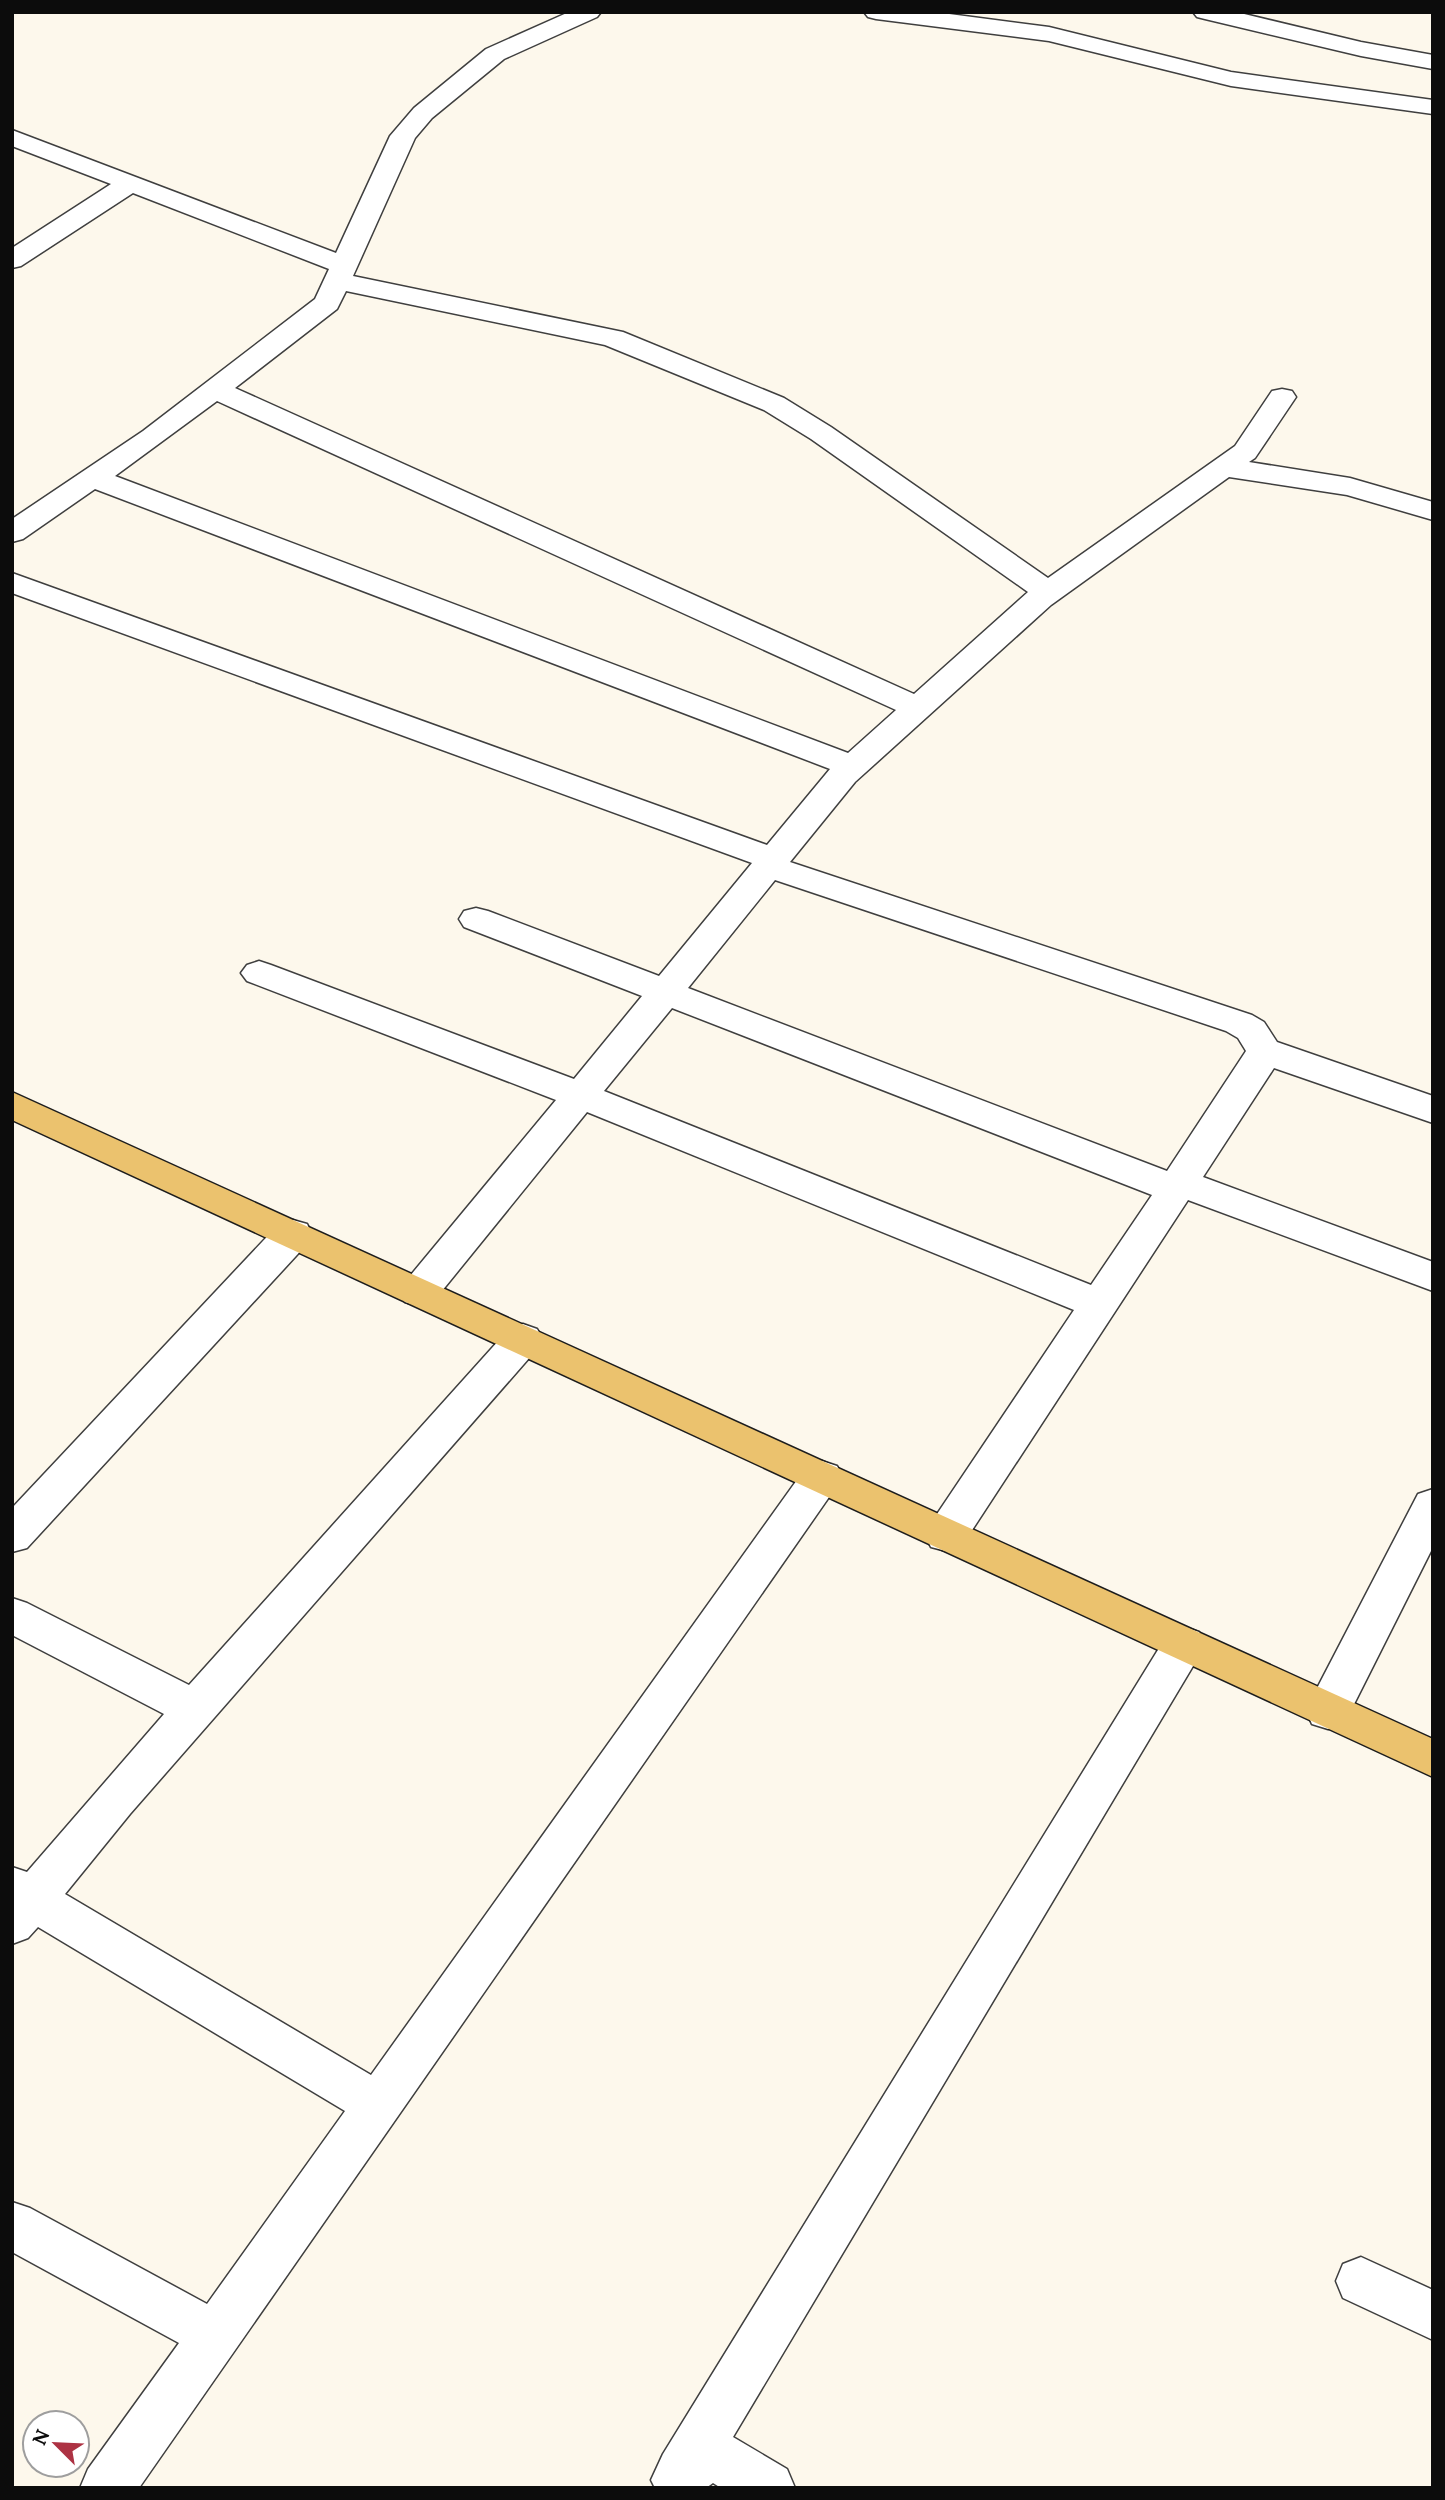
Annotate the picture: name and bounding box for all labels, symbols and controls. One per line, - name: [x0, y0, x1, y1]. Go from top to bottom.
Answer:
- north arrow: [21, 2409, 91, 2479]
- text: N: [27, 2425, 55, 2449]

